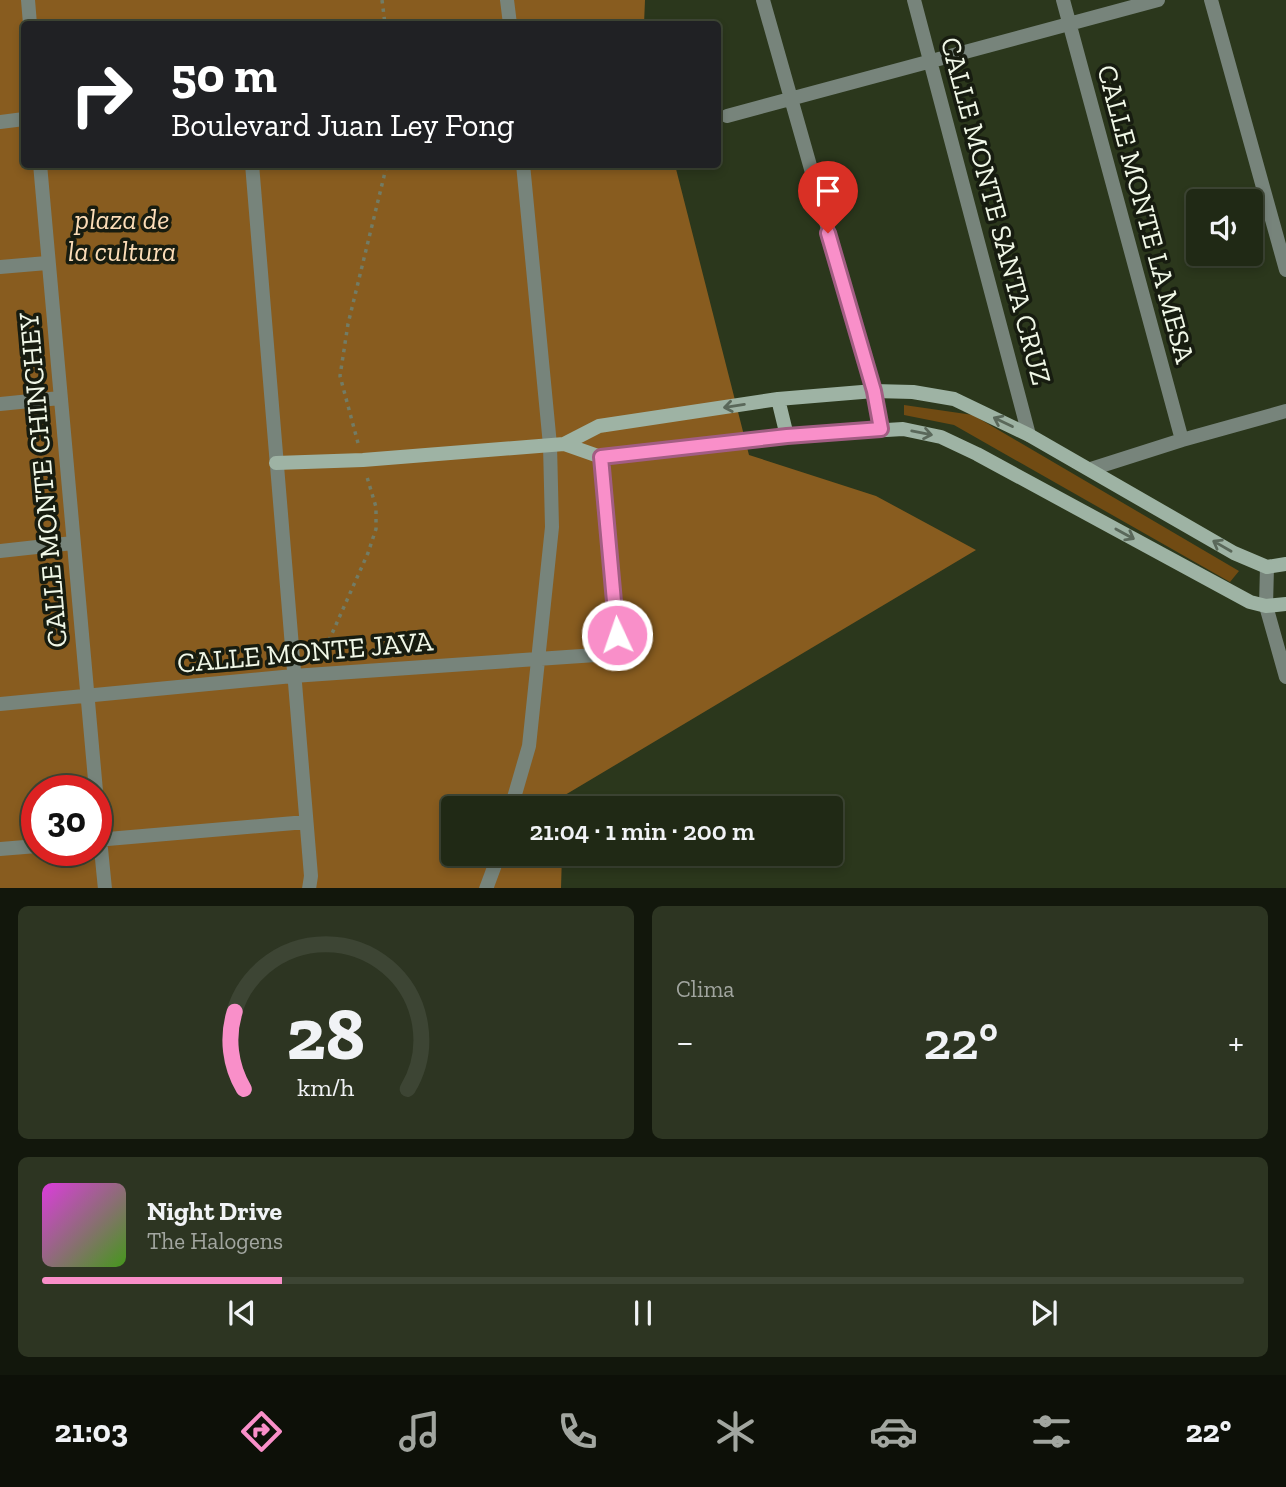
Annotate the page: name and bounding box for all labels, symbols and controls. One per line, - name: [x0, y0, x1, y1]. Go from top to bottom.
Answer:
- street label: CALLE MONTE SANTA CRUZ: [934, 34, 1058, 388]
- text: 50 m: [171, 46, 277, 105]
- icon: right: [56, 49, 147, 140]
- street label: CALLE MONTE LA MESA: [1090, 61, 1202, 368]
- text: Boulevard Juan Ley Fong: [171, 106, 514, 144]
- pin: [798, 161, 858, 233]
- icon: arrive: [809, 172, 847, 210]
- map controls: [1186, 189, 1263, 266]
- button: sound: [1186, 189, 1263, 266]
- park label: plaza de la cultura: [68, 203, 176, 268]
- street label: CALLE MONTE CHINCHEY: [12, 310, 74, 649]
- one-way arrow: [723, 399, 745, 412]
- one-way arrow: [993, 415, 1014, 428]
- one-way arrow: [910, 427, 933, 440]
- one-way arrow: [1114, 528, 1134, 542]
- one-way arrow: [1213, 539, 1233, 553]
- position arrow: [580, 598, 654, 672]
- street label: CALLE MONTE JAVA: [176, 624, 435, 680]
- speed limit sign: 30: [21, 775, 112, 866]
- text: 21:04 · 1 min · 200 m: [529, 815, 755, 847]
- text: Clima: [676, 975, 734, 1003]
- text: 28: [287, 990, 365, 1078]
- text: 22°: [924, 1010, 998, 1072]
- text: −: [676, 1019, 694, 1065]
- text: +: [1228, 1019, 1244, 1065]
- text: km/h: [297, 1071, 355, 1101]
- text: Night Drive: [147, 1195, 282, 1227]
- text: The Halogens: [147, 1227, 283, 1255]
- icon: previous: [223, 1294, 261, 1332]
- icon: pause: [624, 1294, 662, 1332]
- icon: next: [1025, 1294, 1063, 1332]
- icon: directions: [237, 1407, 286, 1456]
- icon: music: [395, 1407, 444, 1456]
- icon: phone: [553, 1407, 602, 1456]
- icon: climate: [711, 1407, 760, 1456]
- icon: car: [869, 1407, 918, 1456]
- icon: filters: [1027, 1407, 1076, 1456]
- text: 21:03: [55, 1412, 128, 1450]
- text: 22°: [1185, 1412, 1231, 1450]

